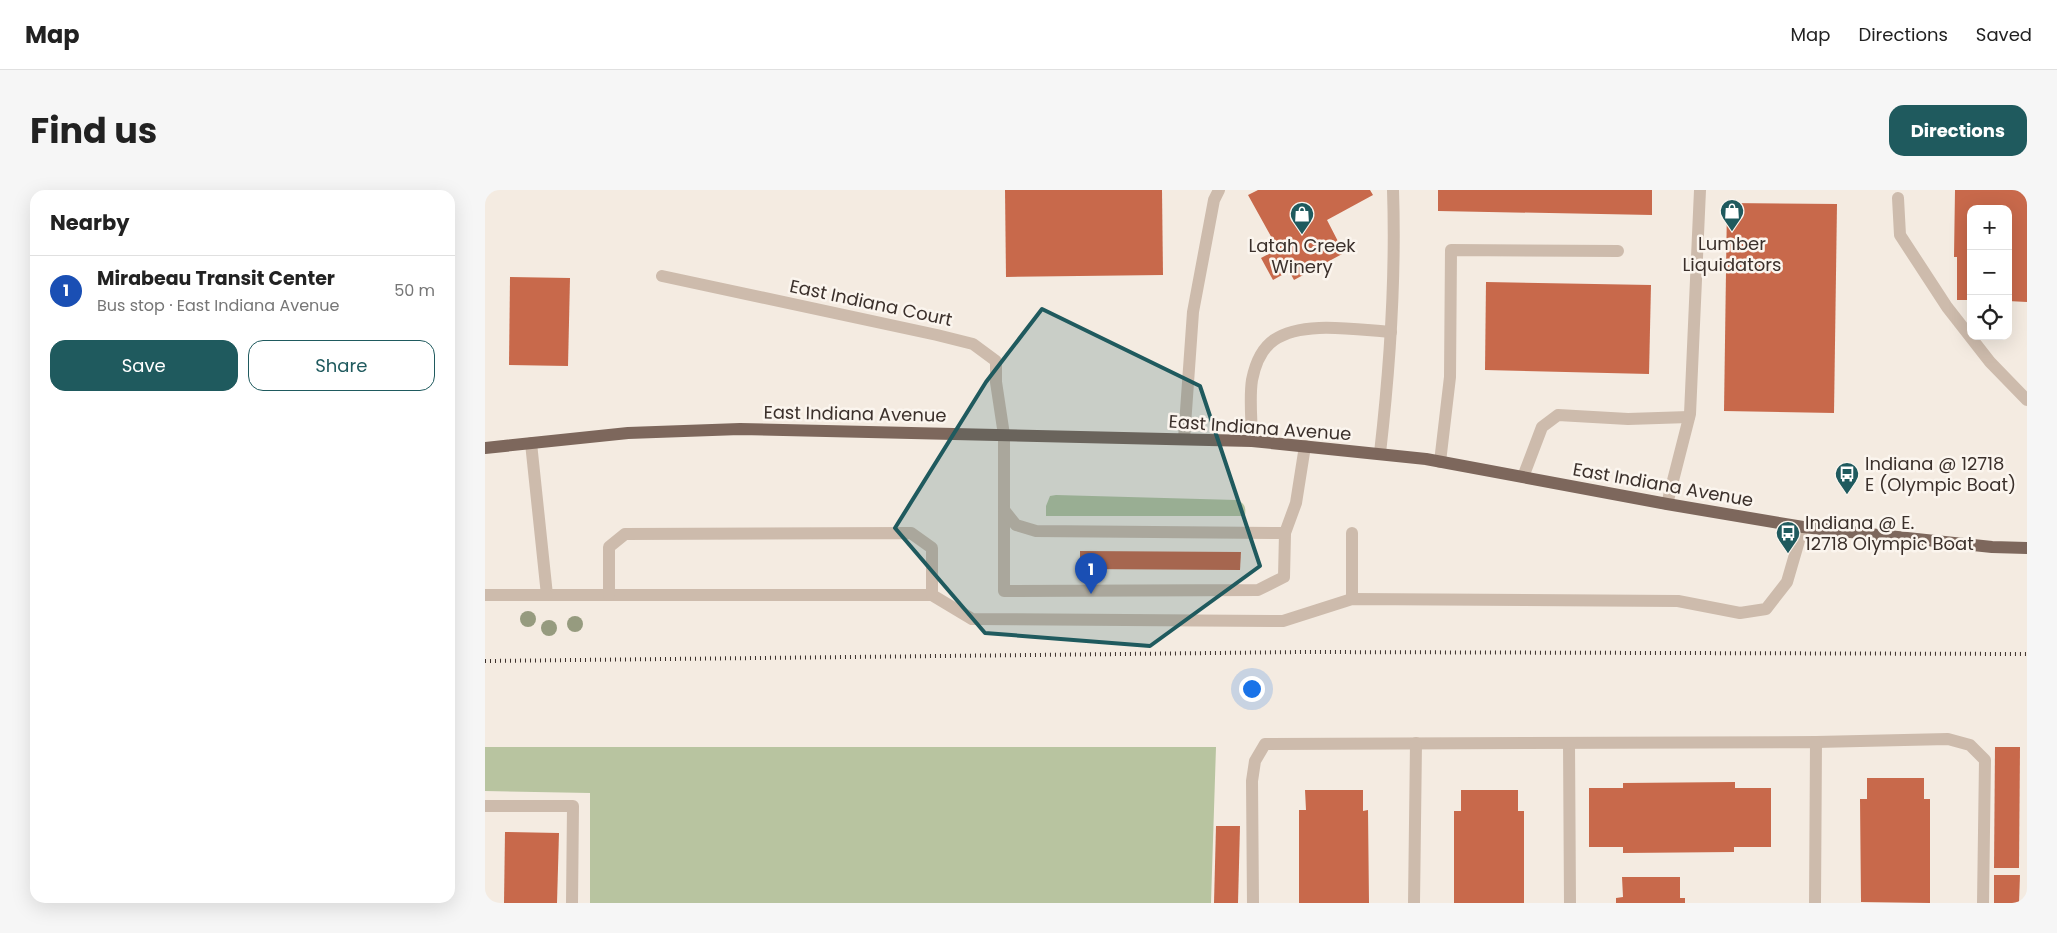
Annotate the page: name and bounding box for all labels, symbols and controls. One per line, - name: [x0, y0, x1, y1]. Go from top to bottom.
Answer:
- text: Map: [25, 18, 80, 51]
- text: Map: [1791, 22, 1830, 47]
- text: Directions: [1858, 22, 1948, 47]
- text: Saved: [1976, 22, 2032, 47]
- button: Directions: [1889, 105, 2027, 156]
- text: Find us: [30, 106, 157, 155]
- shop icon: Lumber Liquidators: [1719, 198, 1745, 232]
- shop icon: Latah Creek Winery: [1289, 201, 1315, 235]
- map controls: [1967, 205, 2012, 340]
- button: +: [1967, 205, 2012, 250]
- text: Nearby: [50, 208, 130, 237]
- place label: Lumber Liquidators: [1683, 231, 1781, 277]
- place label: Latah Creek Winery: [1248, 233, 1356, 279]
- button: −: [1967, 250, 2012, 295]
- text: Mirabeau Transit Center: [97, 265, 335, 292]
- street label: East Indiana Court: [788, 273, 955, 332]
- text: 1: [63, 279, 69, 302]
- text: 50 m: [394, 279, 435, 302]
- text: Bus stop · East Indiana Avenue: [97, 294, 339, 317]
- button: locate: [1967, 295, 2012, 340]
- button: Save: [50, 340, 238, 391]
- button: Share: [248, 340, 435, 391]
- street label: East Indiana Avenue: [763, 399, 947, 428]
- street label: East Indiana Avenue: [1168, 409, 1352, 446]
- place label: Indiana @ 12718 E (Olympic Boat): [1865, 451, 2016, 497]
- street label: East Indiana Avenue: [1571, 456, 1755, 513]
- bus stop icon: Indiana @ 12718 E (Olympic Boat): [1834, 461, 1860, 495]
- place label: Indiana @ E. 12718 Olympic Boat: [1805, 510, 1974, 556]
- bus stop icon: Indiana @ E. 12718 Olympic Boat: [1775, 520, 1801, 554]
- pin: 1: [1075, 553, 1107, 594]
- your location: [1239, 676, 1265, 702]

